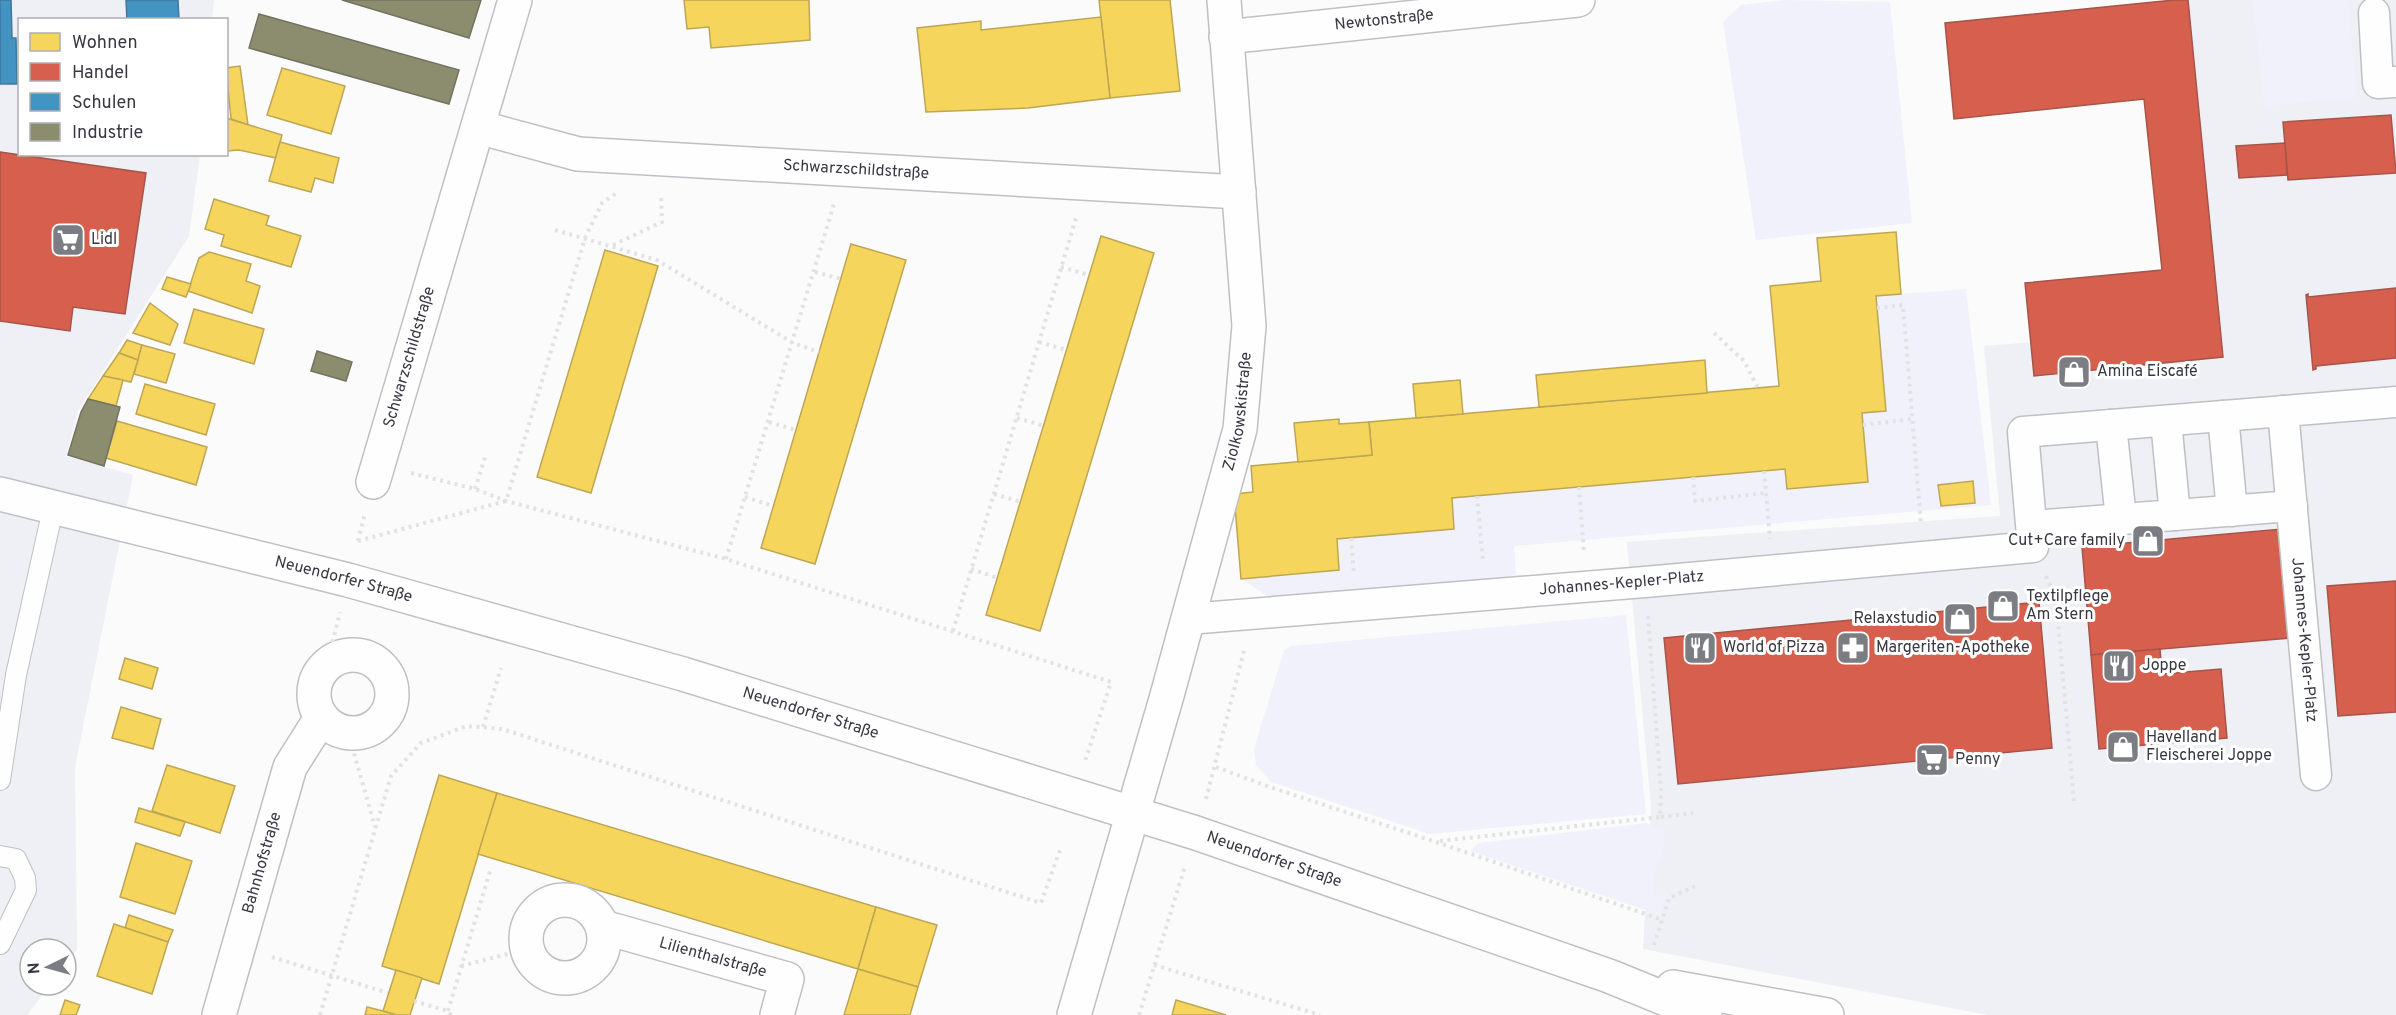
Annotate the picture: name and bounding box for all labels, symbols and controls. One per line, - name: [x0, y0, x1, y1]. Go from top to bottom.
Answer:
- street label: Newtonstraße: [1333, 5, 1435, 36]
- legend: [18, 18, 228, 156]
- text: Wohnen: [72, 32, 138, 55]
- text: Handel: [72, 62, 129, 85]
- text: Schulen: [72, 92, 136, 115]
- text: Industrie: [72, 122, 143, 145]
- street label: Schwarzschildstraße: [782, 156, 930, 184]
- supermarket icon: Lidl: [50, 222, 86, 258]
- place label: Lidl: [91, 230, 117, 250]
- street label: Schwarzschildstraße: [379, 284, 440, 430]
- street label: Ziolkowskistraße: [1219, 351, 1257, 473]
- shop icon: Amina Eiscafé: [2056, 354, 2092, 390]
- place label: Amina Eiscafé: [2097, 362, 2198, 382]
- shop icon: Cut+Care family: [2130, 523, 2166, 559]
- place label: Cut+Care family: [2008, 531, 2125, 551]
- street label: Neuendorfer Straße: [273, 552, 415, 608]
- street label: Johannes-Kepler-Platz: [2286, 557, 2321, 723]
- street label: Johannes-Kepler-Platz: [1538, 567, 1705, 601]
- place label: Textilpflege Am Stern: [2026, 587, 2109, 625]
- shop icon: Textilpflege Am Stern: [1985, 588, 2021, 624]
- shop icon: Relaxstudio: [1942, 601, 1978, 637]
- place label: Relaxstudio: [1853, 609, 1937, 629]
- restaurant icon: World of Pizza: [1682, 630, 1718, 666]
- pharmacy icon: Margeriten-Apotheke: [1835, 630, 1871, 666]
- place label: World of Pizza: [1723, 638, 1825, 658]
- place label: Margeriten-Apotheke: [1876, 638, 2030, 658]
- restaurant icon: Joppe: [2101, 648, 2137, 684]
- place label: Joppe: [2142, 656, 2186, 676]
- street label: Neuendorfer Straße: [740, 683, 881, 744]
- place label: Havelland Fleischerei Joppe: [2146, 728, 2272, 766]
- shop icon: Havelland Fleischerei Joppe: [2105, 729, 2141, 765]
- supermarket icon: Penny: [1914, 742, 1950, 778]
- place label: Penny: [1955, 750, 2001, 770]
- street label: Bahnhofstraße: [238, 810, 287, 916]
- street label: Neuendorfer Straße: [1204, 827, 1344, 893]
- street label: Lilienthalstraße: [657, 933, 769, 983]
- north arrow: [18, 937, 78, 997]
- text: N: [25, 962, 46, 975]

